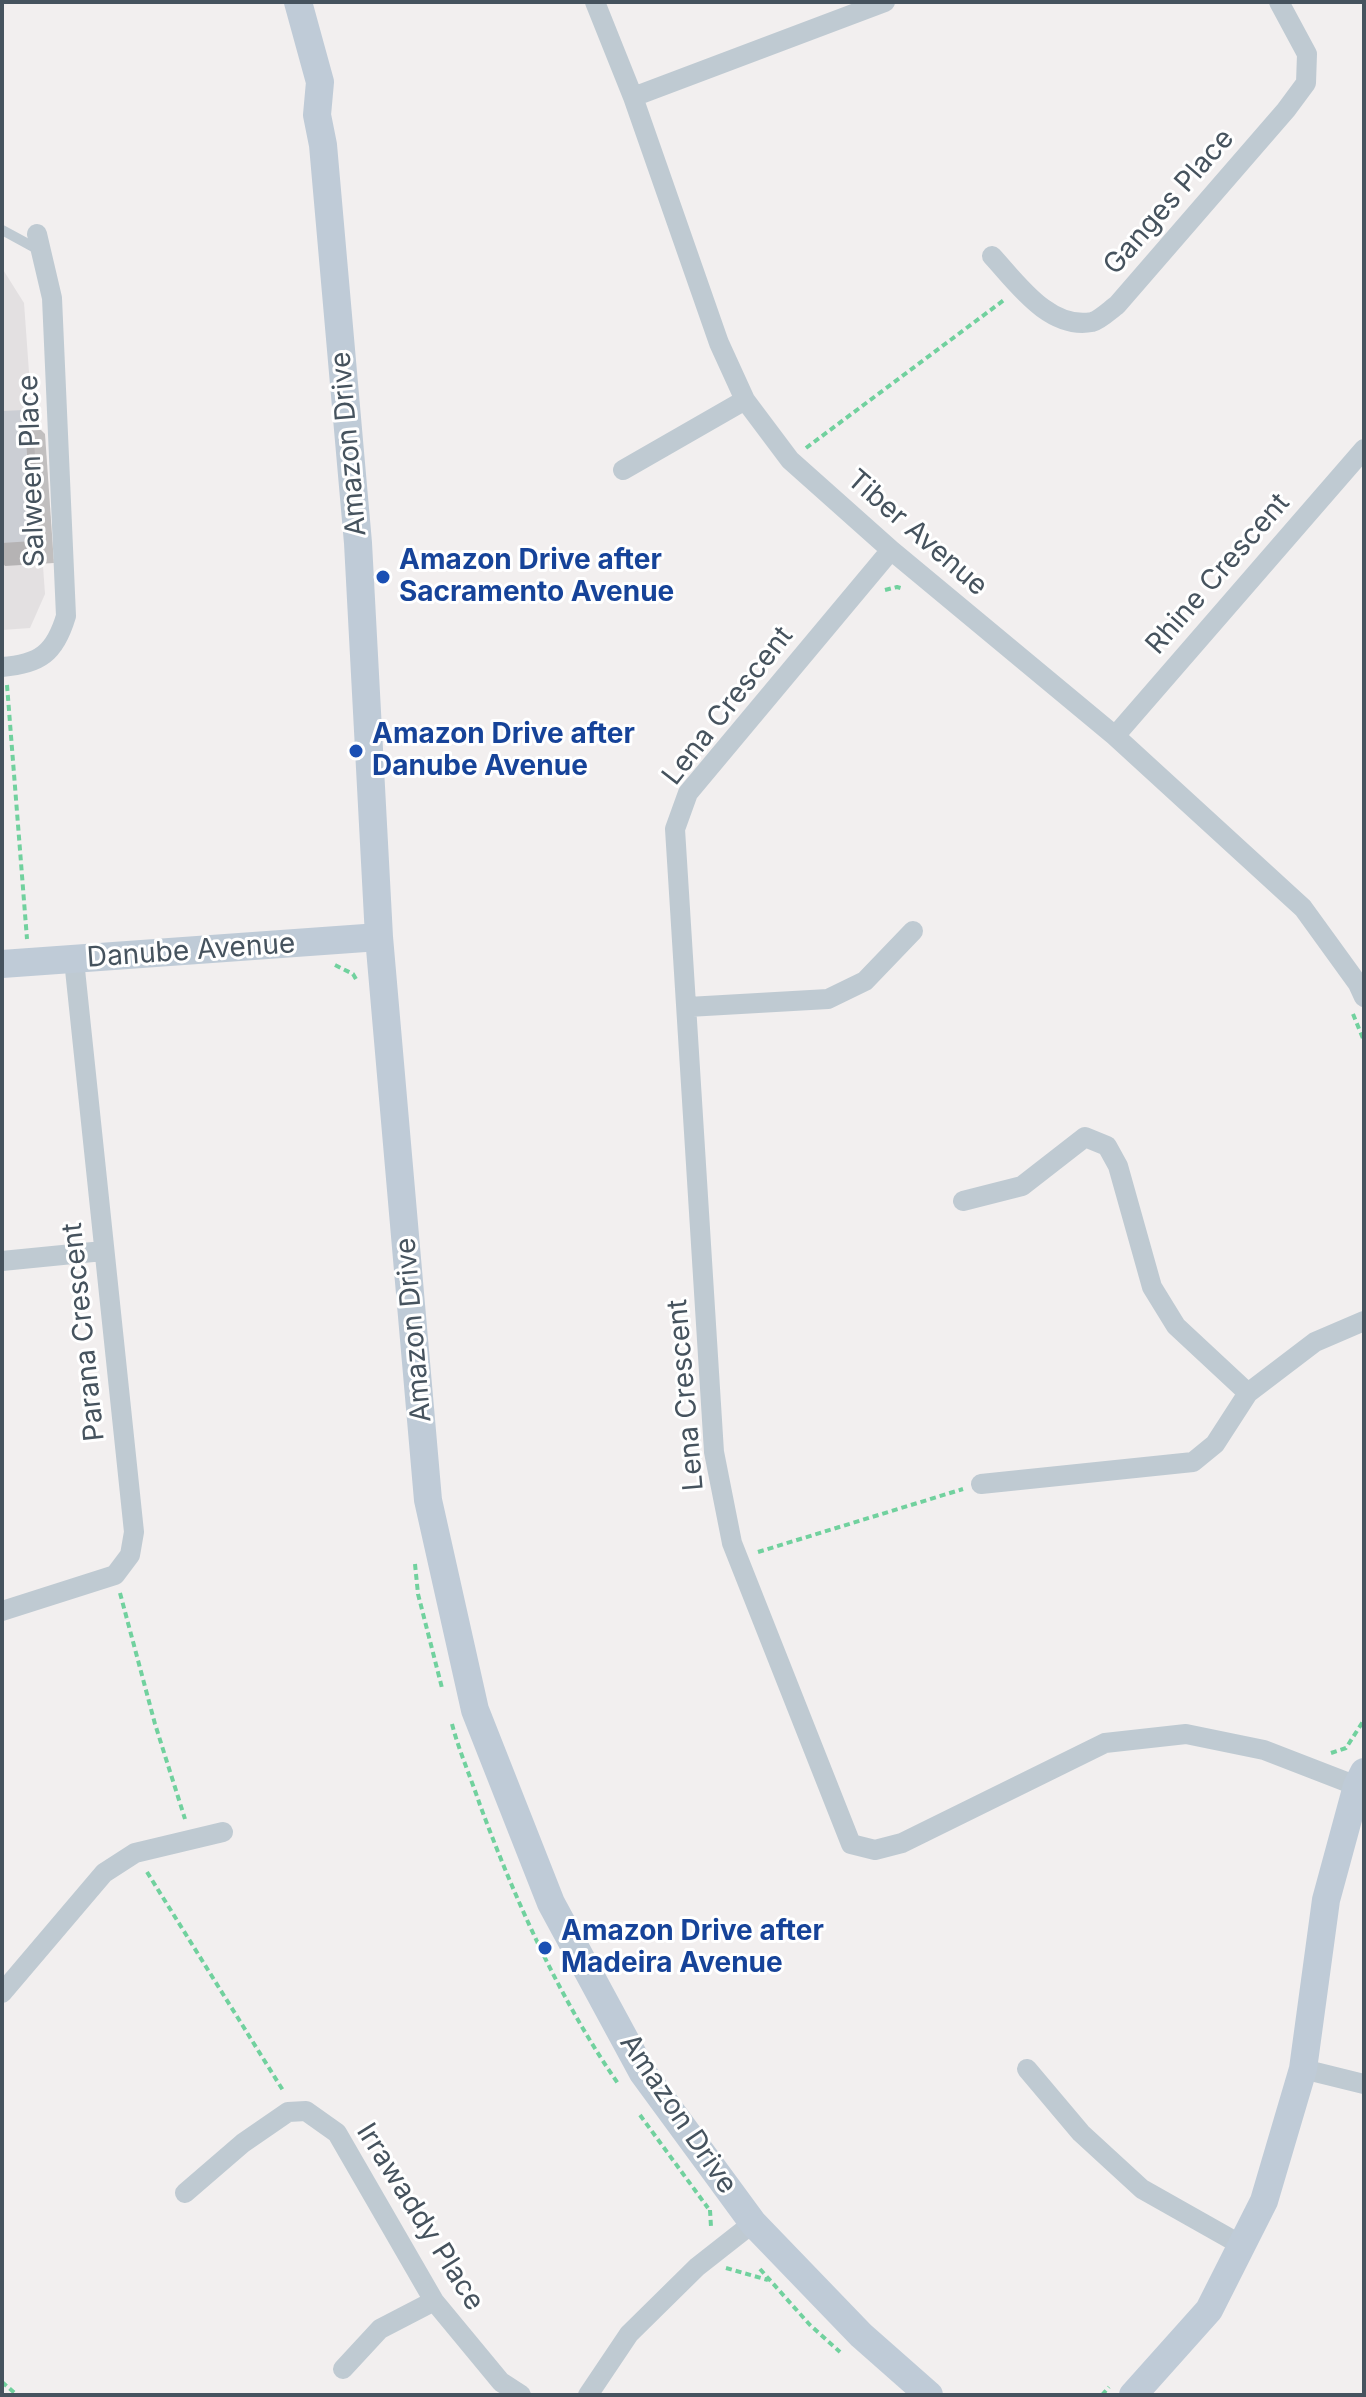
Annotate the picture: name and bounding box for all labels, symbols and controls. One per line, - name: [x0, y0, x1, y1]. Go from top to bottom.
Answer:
- street label: Ganges Place: [1097, 122, 1241, 282]
- street label: Amazon Drive: [324, 350, 374, 538]
- street label: Salween Place: [12, 374, 52, 568]
- street label: Tiber Avenue: [840, 463, 994, 603]
- street label: Rhine Crescent: [1139, 487, 1297, 661]
- place label: Amazon Drive after Sacramento Avenue: [399, 544, 674, 610]
- marker: Amazon Drive after Sacramento Avenue: [374, 568, 392, 586]
- street label: Lena Crescent: [656, 620, 800, 792]
- place label: Amazon Drive after Danube Avenue: [372, 718, 635, 784]
- marker: Amazon Drive after Danube Avenue: [347, 742, 365, 760]
- street label: Danube Avenue: [86, 927, 296, 975]
- street label: Parana Crescent: [56, 1221, 112, 1443]
- street label: Amazon Drive: [389, 1236, 439, 1424]
- street label: Lena Crescent: [661, 1298, 711, 1492]
- place label: Amazon Drive after Madeira Avenue: [561, 1915, 824, 1981]
- marker: Amazon Drive after Madeira Avenue: [536, 1939, 554, 1957]
- street label: Amazon Drive: [612, 2028, 744, 2200]
- street label: Irrawaddy Place: [349, 2117, 491, 2317]

